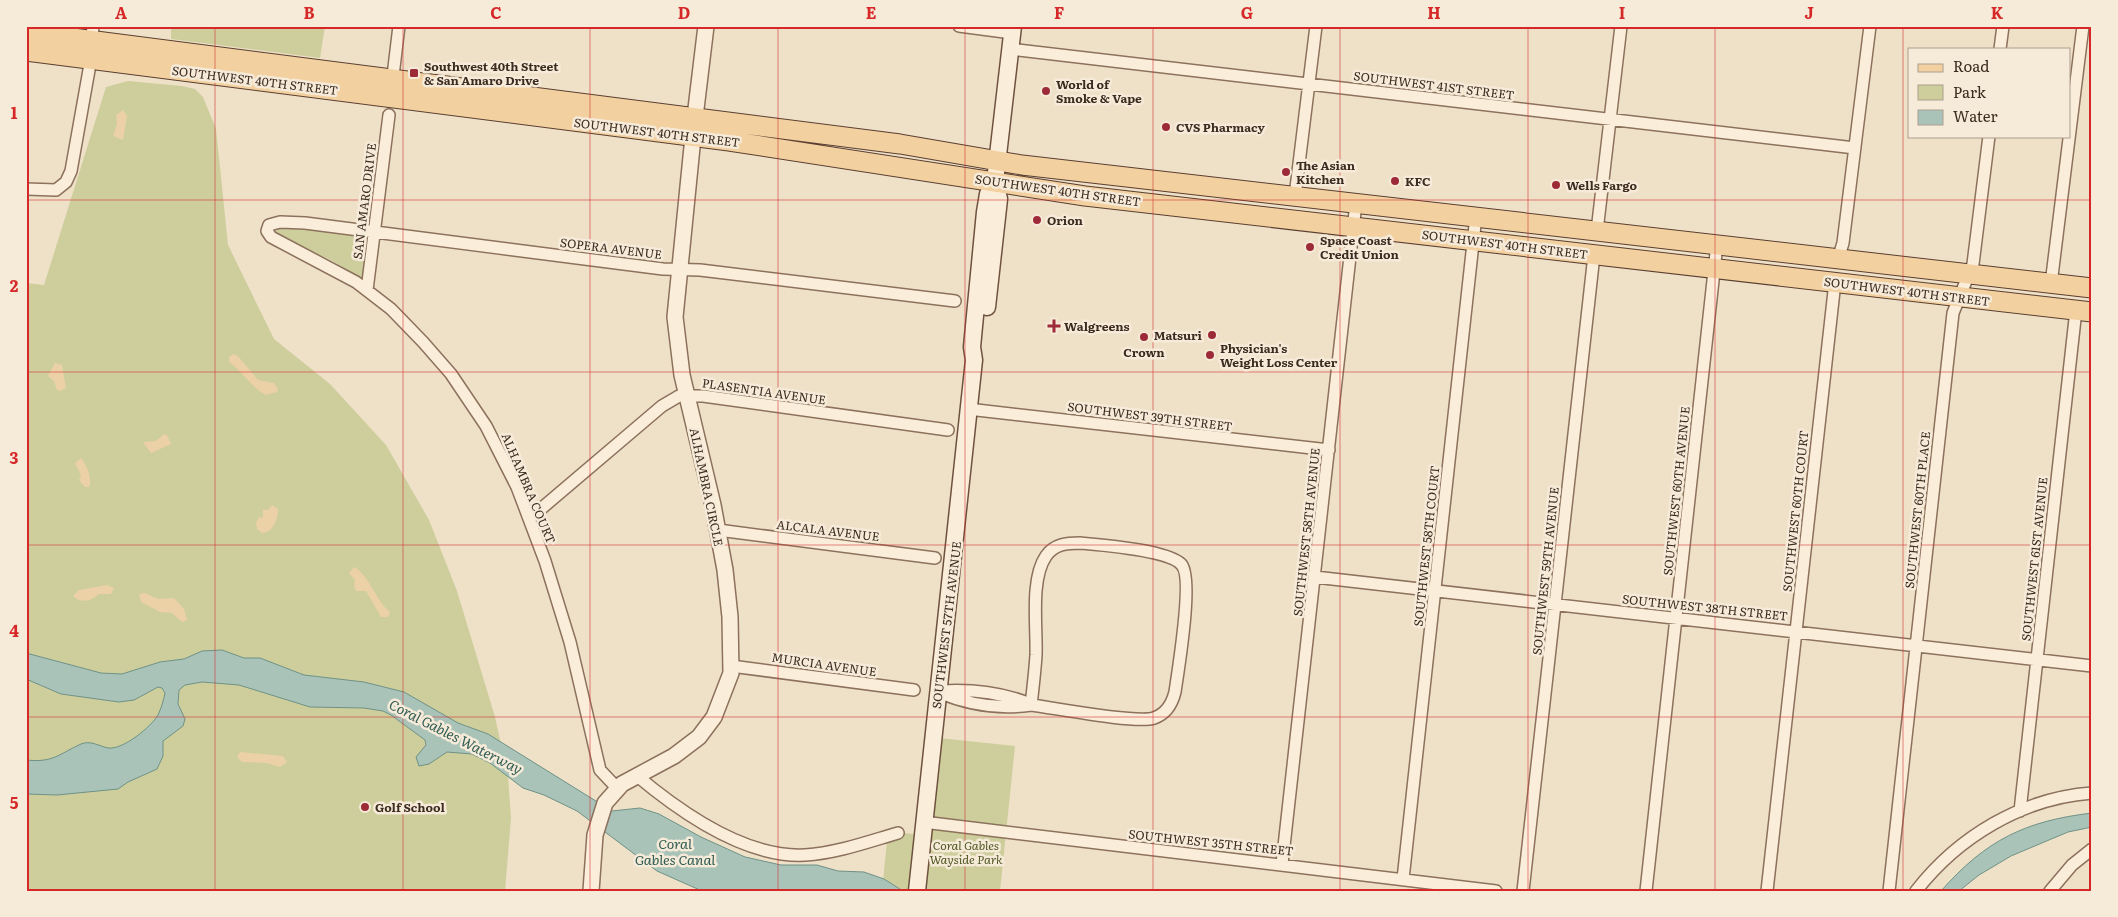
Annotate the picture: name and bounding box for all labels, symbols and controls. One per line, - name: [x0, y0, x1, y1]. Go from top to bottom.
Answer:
- text: A: [115, 0, 127, 24]
- text: B: [303, 0, 315, 24]
- text: C: [490, 0, 502, 24]
- text: D: [678, 0, 690, 24]
- text: E: [866, 0, 877, 24]
- text: F: [1054, 0, 1064, 24]
- text: G: [1241, 0, 1253, 24]
- text: H: [1427, 0, 1441, 24]
- text: I: [1619, 0, 1625, 24]
- text: J: [1804, 0, 1814, 24]
- text: K: [1991, 0, 2004, 24]
- legend: [1908, 48, 2070, 138]
- text: Road: [1953, 54, 1989, 77]
- place label: Southwest 40th Street & San Amaro Drive: [424, 57, 559, 89]
- street label: SOUTHWEST 40TH STREET: [171, 61, 339, 99]
- street label: SOUTHWEST 41ST STREET: [1353, 66, 1516, 104]
- marker: Southwest 40th Street & San Amaro Drive: [408, 67, 420, 79]
- place label: World of Smoke & Vape: [1056, 75, 1142, 107]
- text: Park: [1953, 80, 1987, 103]
- marker: World of Smoke & Vape: [1040, 85, 1052, 97]
- text: 1: [11, 100, 18, 124]
- text: Water: [1953, 104, 1998, 127]
- street label: SOUTHWEST 40TH STREET: [573, 113, 741, 151]
- place label: CVS Pharmacy: [1176, 118, 1266, 136]
- marker: CVS Pharmacy: [1160, 121, 1172, 133]
- street label: SAN AMARO DRIVE: [348, 142, 380, 260]
- place label: The Asian Kitchen: [1296, 156, 1356, 188]
- marker: The Asian Kitchen: [1280, 166, 1292, 178]
- street label: SOUTHWEST 40TH STREET: [974, 169, 1142, 211]
- place label: KFC: [1405, 172, 1430, 190]
- marker: KFC: [1389, 175, 1401, 187]
- place label: Wells Fargo: [1566, 176, 1638, 194]
- marker: Wells Fargo: [1550, 179, 1562, 191]
- place label: Orion: [1047, 211, 1084, 229]
- marker: Orion: [1031, 214, 1043, 226]
- street label: SOUTHWEST 40TH STREET: [1421, 225, 1589, 263]
- place label: Space Coast Credit Union: [1320, 231, 1399, 263]
- street label: SOPERA AVENUE: [559, 233, 663, 263]
- marker: Space Coast Credit Union: [1304, 241, 1316, 253]
- street label: SOUTHWEST 40TH STREET: [1823, 272, 1991, 310]
- text: 2: [10, 273, 19, 297]
- place label: Walgreens: [1064, 317, 1129, 335]
- marker: Walgreens: [1048, 320, 1060, 332]
- place label: Matsuri: [1154, 326, 1203, 344]
- marker: Matsuri: [1206, 329, 1218, 341]
- marker: Crown: [1138, 331, 1150, 343]
- place label: Physician's Weight Loss Center: [1220, 339, 1338, 371]
- place label: Crown: [1123, 343, 1165, 361]
- marker: Physician's Weight Loss Center: [1204, 349, 1216, 361]
- street label: PLASENTIA AVENUE: [701, 373, 827, 409]
- street label: SOUTHWEST 39TH STREET: [1066, 397, 1234, 435]
- street label: SOUTHWEST 60TH AVENUE: [1658, 405, 1694, 576]
- street label: ALHAMBRA CIRCLE: [686, 426, 728, 548]
- street label: SOUTHWEST 60TH COURT: [1778, 429, 1812, 593]
- street label: ALHAMBRA COURT: [497, 430, 561, 546]
- street label: SOUTHWEST 60TH PLACE: [1900, 430, 1934, 590]
- text: 3: [10, 445, 19, 469]
- street label: SOUTHWEST 58TH AVENUE: [1288, 447, 1324, 617]
- street label: SOUTHWEST 58TH COURT: [1409, 465, 1443, 627]
- street label: SOUTHWEST 61ST AVENUE: [2016, 476, 2052, 642]
- street label: SOUTHWEST 59TH AVENUE: [1527, 486, 1563, 656]
- street label: ALCALA AVENUE: [776, 515, 881, 545]
- street label: SOUTHWEST 57TH AVENUE: [927, 540, 965, 710]
- street label: SOUTHWEST 38TH STREET: [1621, 589, 1789, 625]
- text: 4: [9, 618, 19, 642]
- street label: MURCIA AVENUE: [770, 648, 878, 680]
- water label: Coral Gables Waterway: [386, 694, 526, 778]
- text: 5: [10, 790, 19, 814]
- place label: Golf School: [375, 798, 445, 816]
- marker: Golf School: [359, 801, 371, 813]
- street label: SOUTHWEST 35TH STREET: [1127, 824, 1295, 860]
- water label: Coral Gables Canal: [635, 833, 715, 869]
- park label: Coral Gables Wayside Park: [929, 836, 1003, 868]

